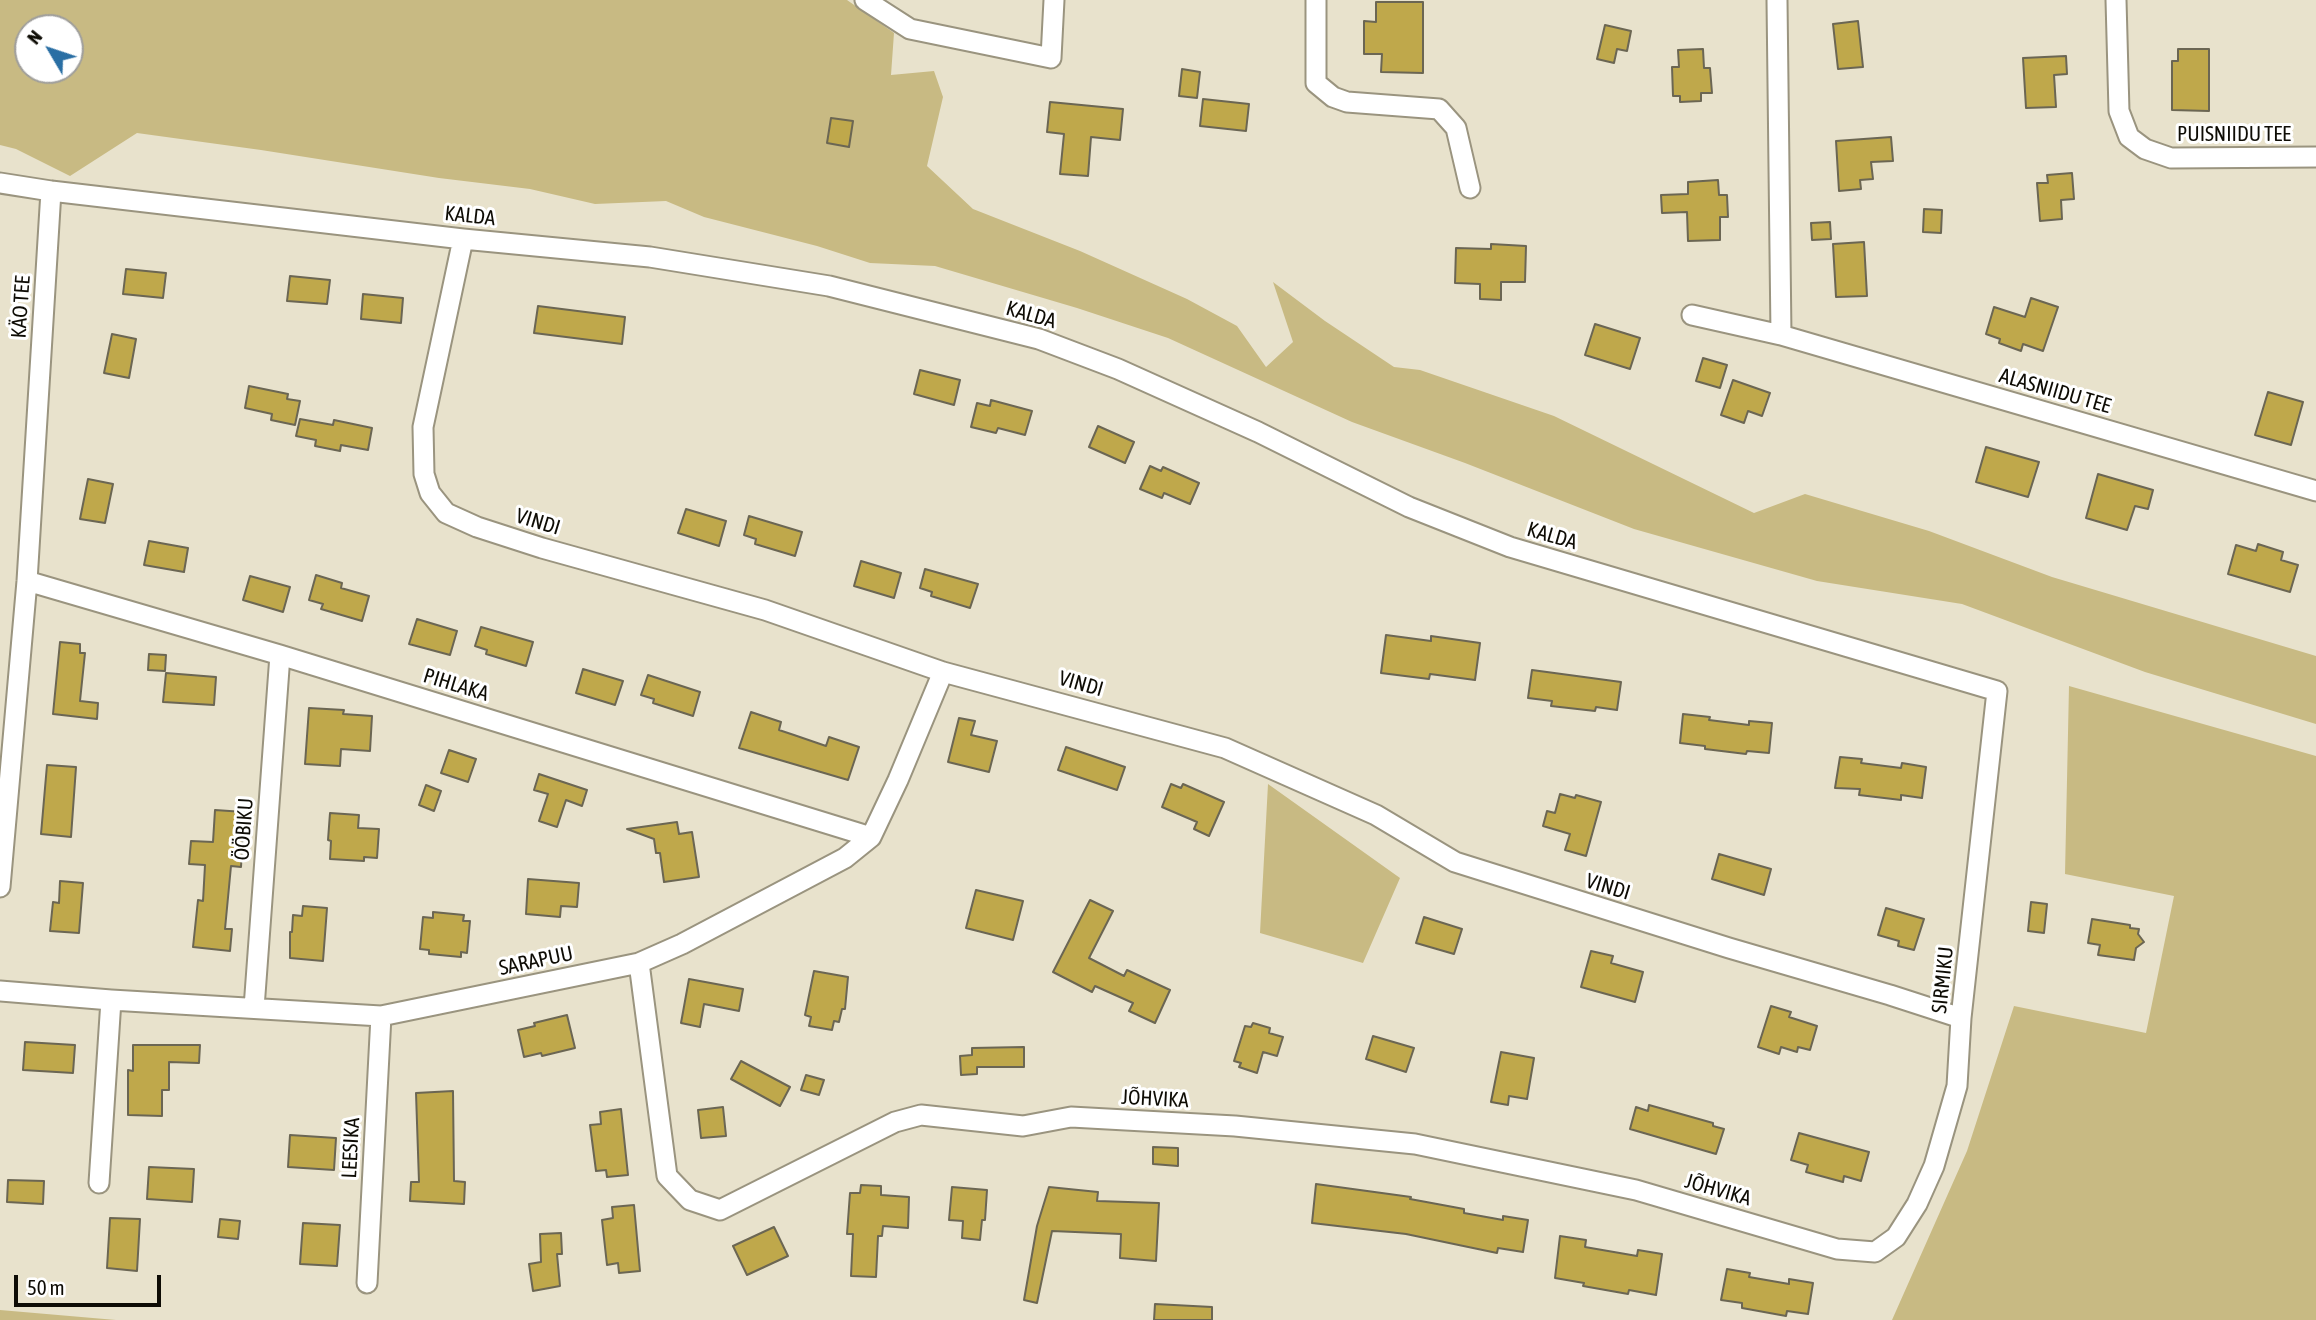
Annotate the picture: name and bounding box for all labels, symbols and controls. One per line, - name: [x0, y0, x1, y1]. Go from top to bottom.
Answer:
- north arrow: [14, 14, 84, 84]
- text: N: [22, 26, 46, 48]
- street label: PUISNIIDU TEE: [2177, 121, 2291, 147]
- street label: KALDA: [443, 201, 497, 231]
- street label: KÄO TEE: [6, 275, 36, 339]
- street label: KALDA: [1003, 296, 1059, 334]
- street label: ALASNIIDU TEE: [1996, 363, 2114, 419]
- street label: VINDI: [513, 503, 563, 541]
- street label: KALDA: [1524, 517, 1580, 555]
- street label: PIHLAKA: [420, 663, 492, 707]
- street label: VINDI: [1056, 666, 1106, 702]
- street label: ÖÖBIKU: [229, 797, 259, 861]
- street label: VINDI: [1583, 868, 1633, 906]
- street label: SARAPUU: [497, 941, 575, 981]
- street label: SIRMIKU: [1927, 945, 1959, 1015]
- street label: JÕHVIKA: [1121, 1085, 1189, 1113]
- street label: LEESIKA: [337, 1117, 365, 1179]
- street label: JÕHVIKA: [1682, 1169, 1754, 1211]
- scale bar: [18, 1260, 164, 1304]
- text: 50 m: [27, 1275, 65, 1299]

